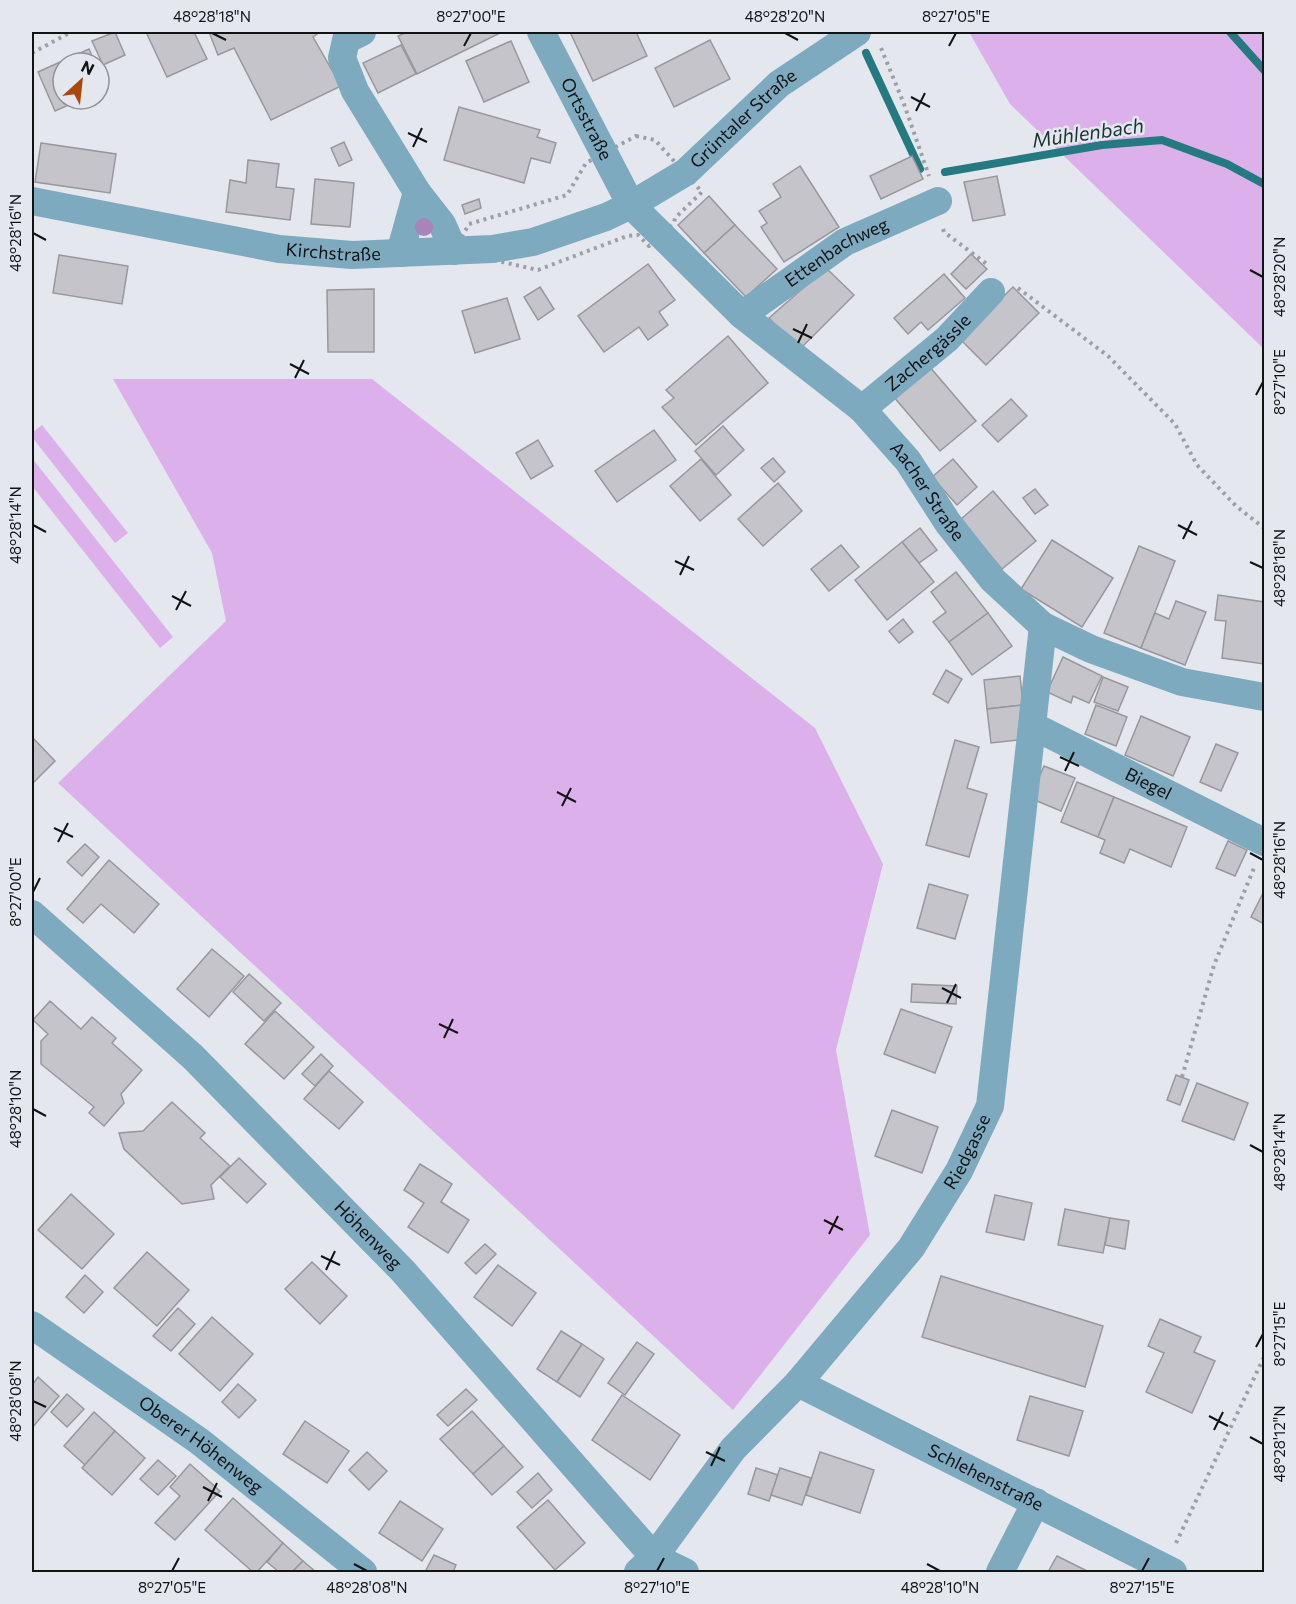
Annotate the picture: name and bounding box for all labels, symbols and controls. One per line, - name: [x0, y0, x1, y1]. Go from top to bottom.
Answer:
- text: 48°28'18"N: [173, 7, 251, 25]
- text: 8°27'00"E: [436, 7, 506, 25]
- text: 48°28'20"N: [745, 7, 825, 25]
- text: 8°27'05"E: [922, 7, 990, 25]
- north arrow: [51, 51, 111, 111]
- text: N: [78, 56, 98, 78]
- street label: Grüntaler Straße: [685, 64, 800, 172]
- street label: Ortsstraße: [557, 74, 618, 163]
- water label: Mühlenbach: [1031, 112, 1145, 152]
- text: 48°28'16"N: [6, 194, 24, 272]
- street label: Ettenbachweg: [780, 212, 892, 291]
- text: 48°28'20"N: [1270, 237, 1288, 317]
- street label: Kirchstraße: [285, 238, 381, 265]
- street label: Zachergässle: [880, 309, 975, 395]
- text: 8°27'10"E: [1270, 349, 1288, 415]
- street label: Aacher Straße: [886, 437, 970, 545]
- text: 48°28'14"N: [6, 486, 24, 564]
- text: 48°28'18"N: [1270, 529, 1288, 607]
- street label: Biegel: [1122, 762, 1176, 804]
- text: 48°28'16"N: [1270, 821, 1288, 899]
- text: 8°27'00"E: [6, 857, 24, 927]
- text: 48°28'10"N: [6, 1070, 24, 1148]
- street label: Riedgasse: [938, 1110, 995, 1193]
- text: 48°28'14"N: [1270, 1113, 1288, 1191]
- street label: Höhenweg: [330, 1196, 407, 1274]
- text: 8°27'15"E: [1270, 1301, 1288, 1366]
- text: 48°28'08"N: [6, 1360, 24, 1442]
- street label: Oberer Höhenweg: [135, 1391, 268, 1498]
- text: 48°28'12"N: [1270, 1405, 1288, 1483]
- street label: Schlehenstraße: [925, 1438, 1047, 1515]
- text: 8°27'05"E: [138, 1578, 206, 1596]
- text: 48°28'08"N: [326, 1578, 408, 1596]
- text: 8°27'10"E: [624, 1578, 690, 1596]
- text: 48°28'10"N: [901, 1578, 979, 1596]
- text: 8°27'15"E: [1110, 1578, 1175, 1596]

